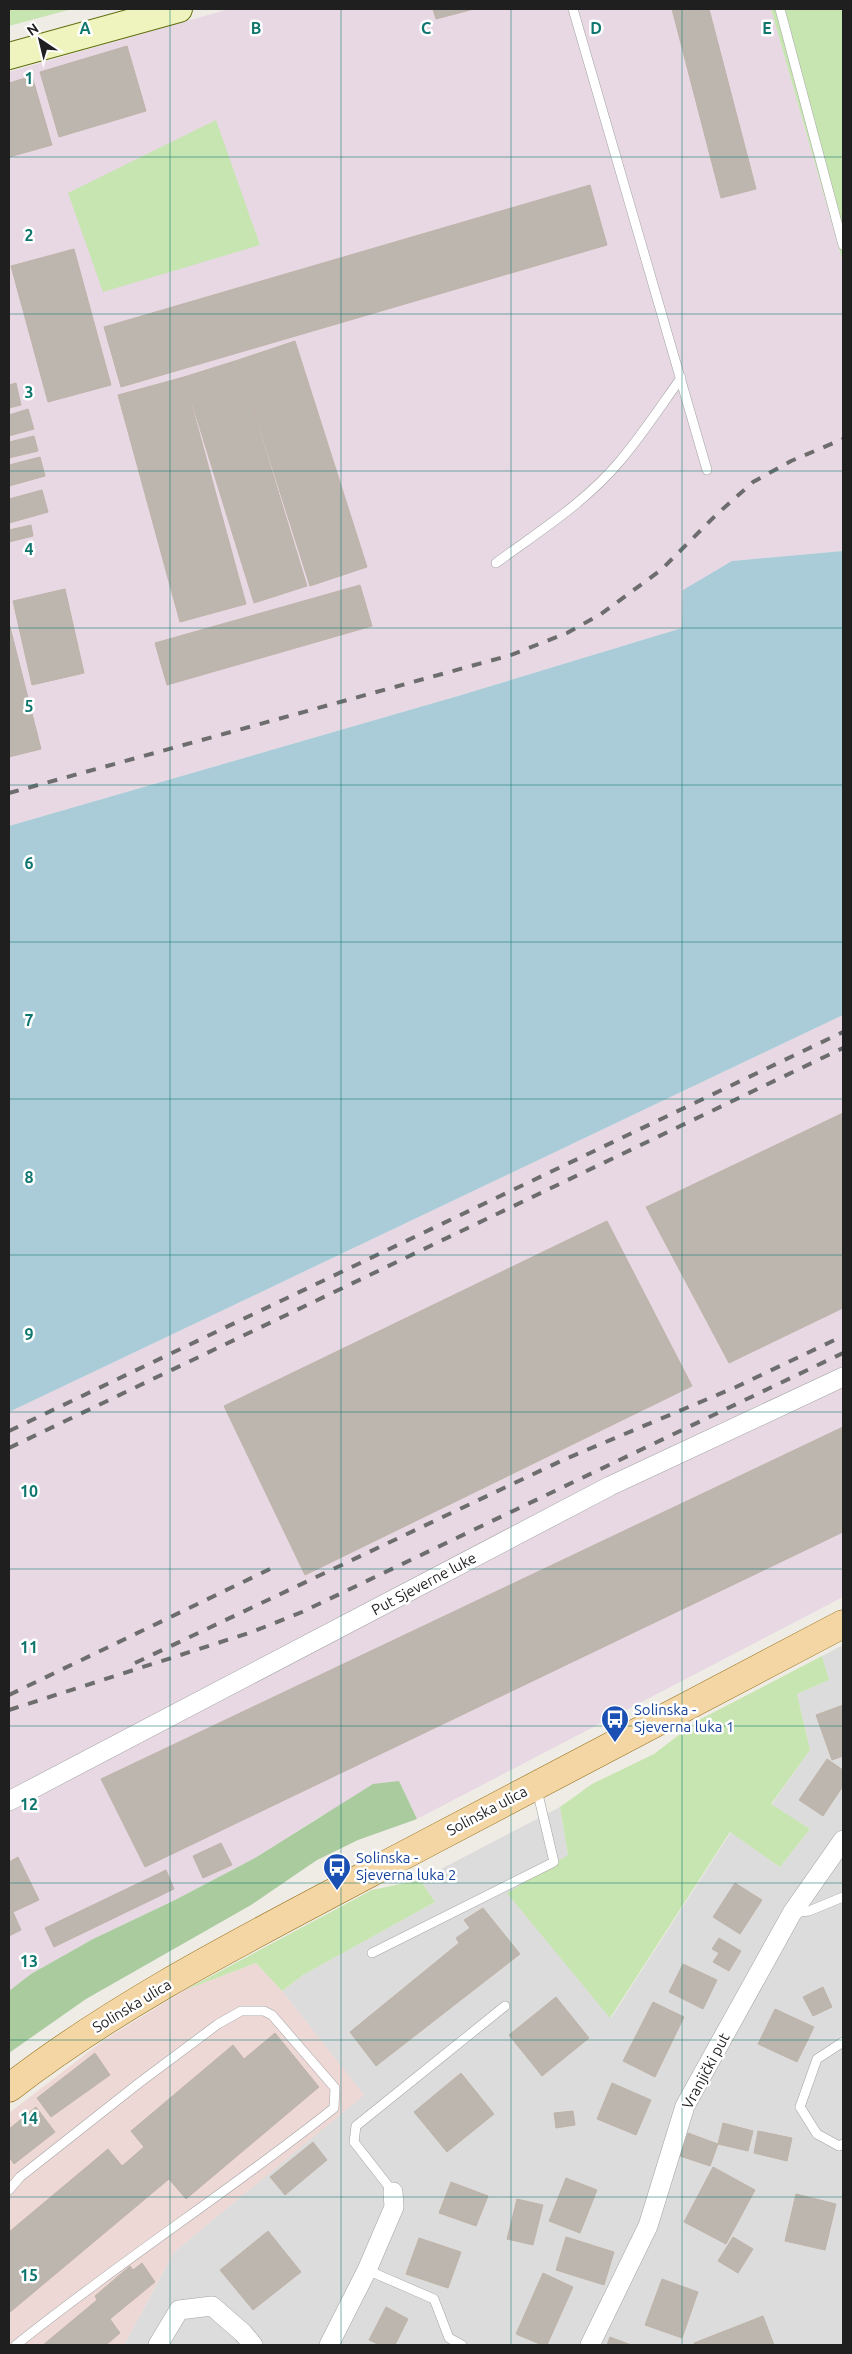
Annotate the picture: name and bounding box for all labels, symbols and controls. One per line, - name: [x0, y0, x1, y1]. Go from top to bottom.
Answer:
- north arrow: [15, 15, 65, 65]
- text: A: [79, 19, 91, 37]
- text: B: [251, 19, 261, 37]
- text: C: [421, 19, 431, 37]
- text: D: [590, 19, 602, 37]
- text: E: [762, 19, 772, 37]
- text: N: [24, 20, 41, 39]
- text: 1: [24, 69, 34, 87]
- text: 2: [24, 226, 34, 244]
- text: 3: [24, 383, 34, 401]
- text: 4: [24, 540, 34, 558]
- text: 5: [24, 697, 34, 715]
- text: 6: [24, 854, 34, 872]
- text: 7: [24, 1011, 34, 1029]
- text: 8: [24, 1168, 34, 1186]
- text: 9: [24, 1325, 34, 1343]
- text: 10: [20, 1482, 38, 1500]
- street label: Put Sjeverne luke: [368, 1549, 479, 1618]
- text: 11: [20, 1638, 38, 1656]
- place label: Solinska - Sjeverna luka 1: [634, 1701, 734, 1735]
- bus stop icon: Solinska - Sjeverna luka 1: [600, 1704, 630, 1743]
- street label: Solinska ulica: [444, 1782, 530, 1839]
- text: 12: [20, 1795, 38, 1813]
- place label: Solinska - Sjeverna luka 2: [356, 1849, 456, 1883]
- bus stop icon: Solinska - Sjeverna luka 2: [322, 1852, 352, 1891]
- text: 13: [20, 1952, 38, 1970]
- street label: Solinska ulica: [89, 1975, 174, 2036]
- street label: Vranjički put: [678, 2030, 733, 2112]
- text: 14: [20, 2109, 38, 2127]
- text: 15: [20, 2266, 38, 2284]

